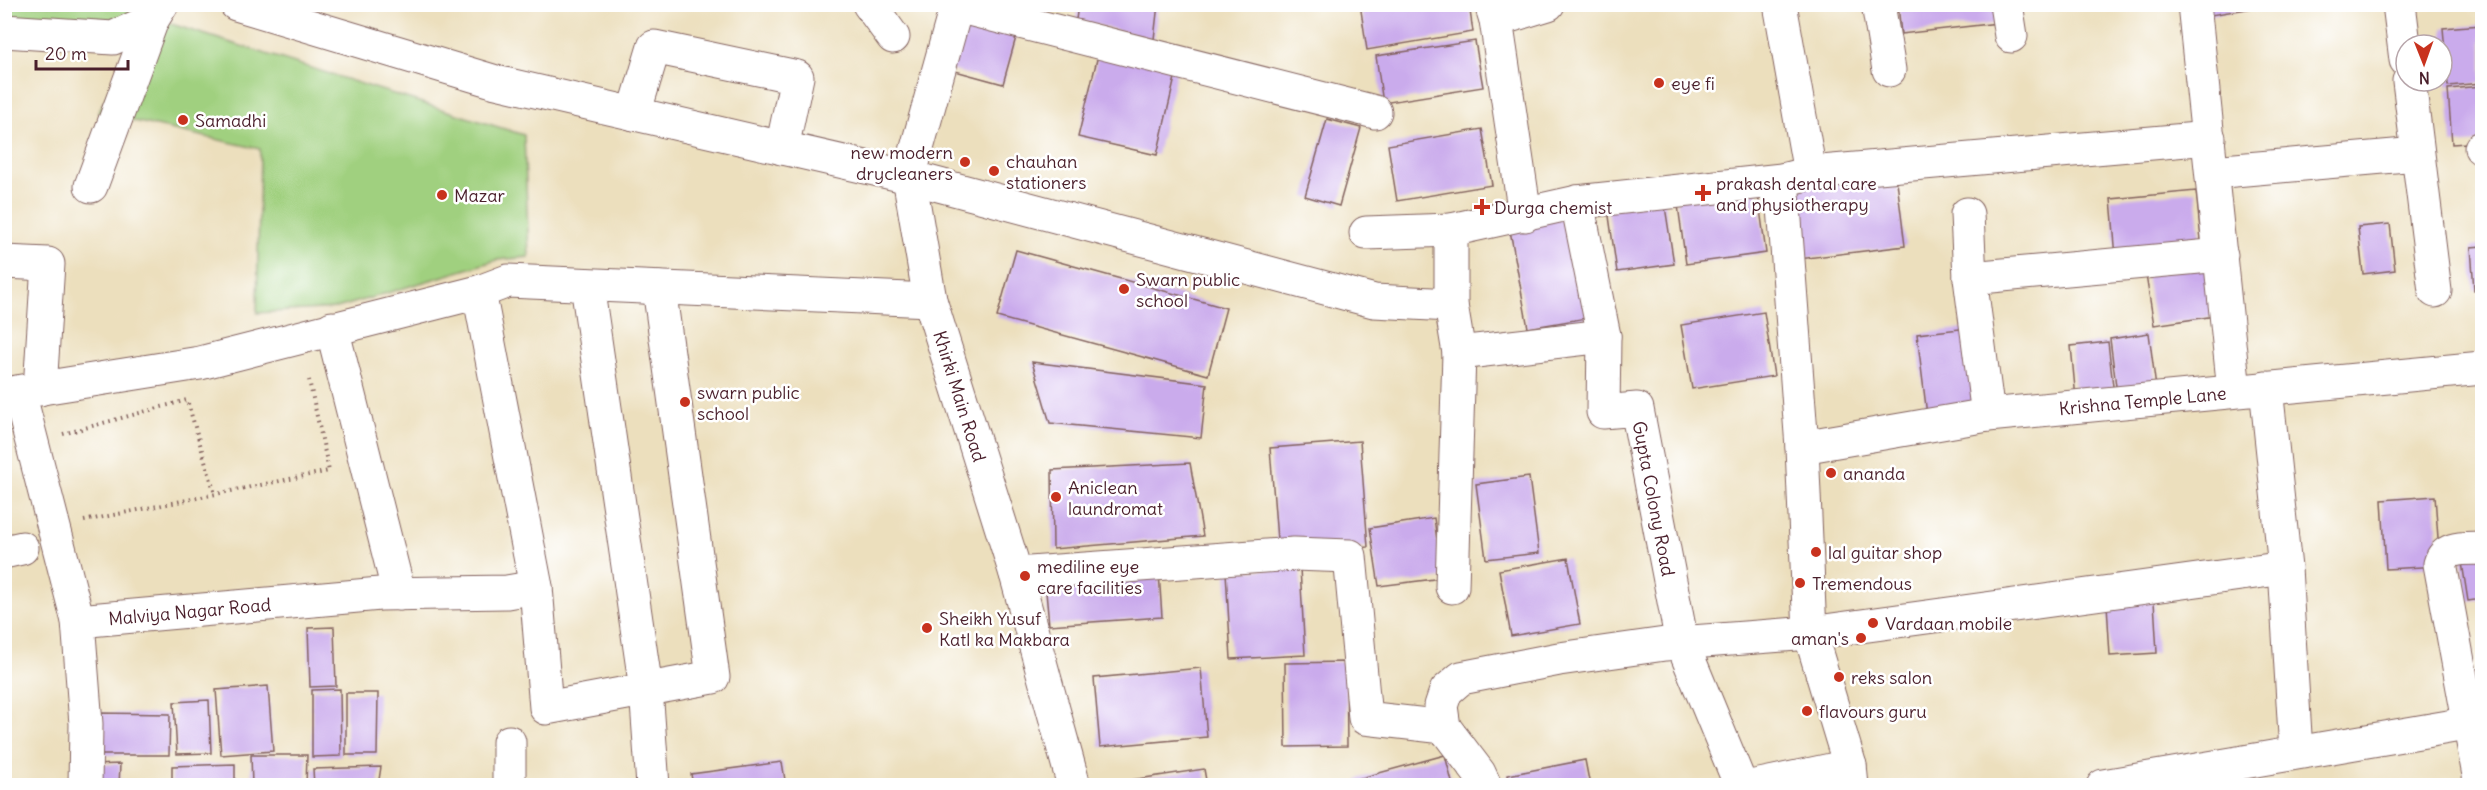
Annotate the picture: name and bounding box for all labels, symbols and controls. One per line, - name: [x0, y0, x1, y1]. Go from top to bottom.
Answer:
- scale bar: [36, 33, 128, 71]
- north arrow: [2394, 33, 2454, 93]
- text: 20 m: [45, 42, 87, 65]
- text: N: [2419, 68, 2430, 88]
- place label: eye fi: [1671, 72, 1715, 95]
- marker: eye fi: [1652, 76, 1666, 90]
- place label: Samadhi: [195, 109, 266, 132]
- marker: Samadhi: [176, 113, 190, 127]
- place label: new modern drycleaners: [851, 141, 953, 185]
- place label: chauhan stationers: [1006, 150, 1086, 194]
- marker: new modern drycleaners: [958, 155, 972, 169]
- marker: chauhan stationers: [987, 164, 1001, 178]
- place label: prakash dental care and physiotherapy: [1716, 172, 1877, 216]
- place label: Mazar: [454, 184, 506, 207]
- marker: prakash dental care and physiotherapy: [1694, 184, 1712, 202]
- marker: Mazar: [435, 188, 449, 202]
- place label: Durga chemist: [1494, 196, 1612, 219]
- marker: Durga chemist: [1475, 200, 1489, 214]
- place label: Swarn public school: [1136, 268, 1240, 312]
- marker: Swarn public school: [1117, 282, 1131, 296]
- street label: Khirki Main Road: [929, 328, 992, 465]
- place label: swarn public school: [697, 381, 800, 425]
- street label: Krishna Temple Lane: [2058, 381, 2227, 420]
- marker: swarn public school: [678, 395, 692, 409]
- street label: Gupta Colony Road: [1628, 419, 1680, 578]
- place label: ananda: [1843, 462, 1905, 485]
- marker: ananda: [1824, 466, 1838, 480]
- place label: Aniclean laundromat: [1068, 476, 1163, 520]
- marker: Aniclean laundromat: [1049, 490, 1063, 504]
- place label: lal guitar shop: [1828, 541, 1942, 564]
- marker: lal guitar shop: [1809, 545, 1823, 559]
- place label: mediline eye care facilities: [1037, 555, 1142, 599]
- marker: mediline eye care facilities: [1018, 569, 1032, 583]
- place label: Tremendous: [1812, 572, 1912, 595]
- marker: Tremendous: [1793, 576, 1807, 590]
- street label: Malviya Nagar Road: [107, 592, 272, 630]
- place label: Sheikh Yusuf Katl ka Makbara: [939, 607, 1070, 651]
- place label: Vardaan mobile: [1885, 612, 2012, 635]
- marker: Vardaan mobile: [1866, 616, 1880, 630]
- marker: Sheikh Yusuf Katl ka Makbara: [920, 621, 934, 635]
- place label: aman's: [1791, 627, 1849, 650]
- marker: aman's: [1854, 631, 1868, 645]
- place label: reks salon: [1851, 666, 1932, 689]
- marker: reks salon: [1832, 670, 1846, 684]
- place label: flavours guru: [1819, 700, 1927, 723]
- marker: flavours guru: [1800, 704, 1814, 718]

